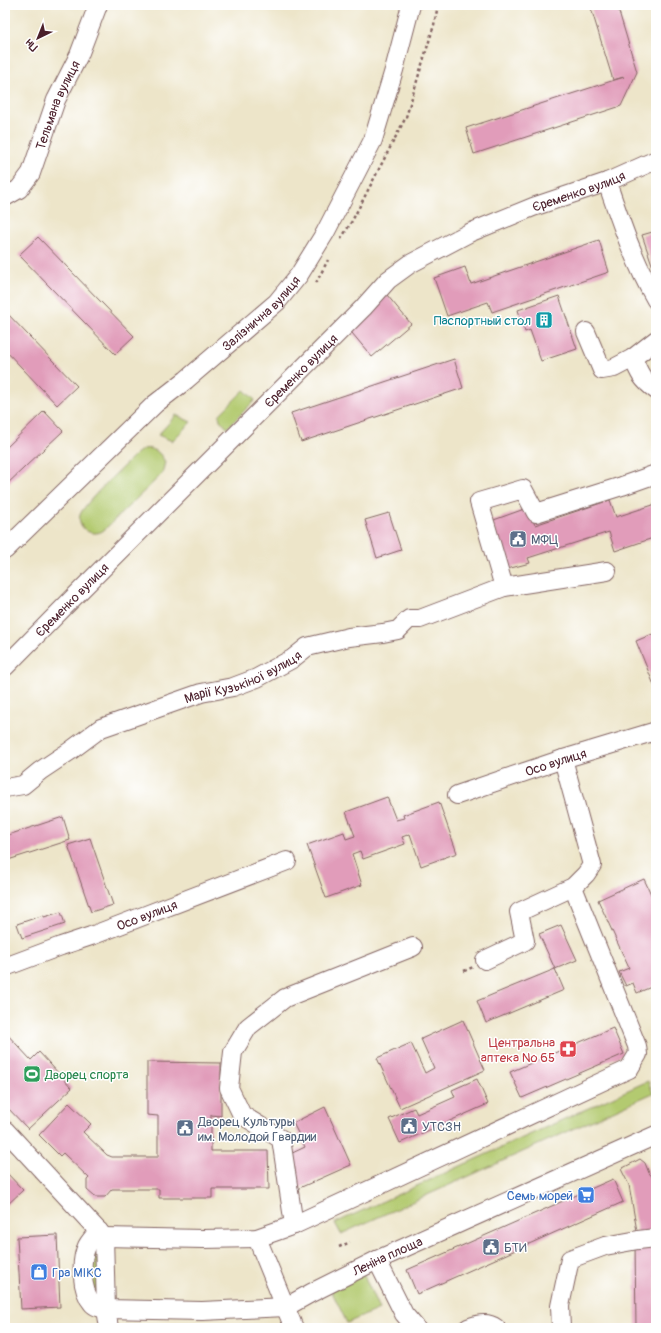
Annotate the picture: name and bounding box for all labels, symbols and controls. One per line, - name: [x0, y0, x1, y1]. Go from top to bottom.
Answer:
- north arrow: [18, 18, 58, 58]
- text: Пн: [22, 36, 40, 54]
- street label: Тельмана вулиця: [33, 58, 84, 152]
- street label: Єременко вулиця: [531, 168, 628, 216]
- street label: Залізнична вулиця: [219, 273, 304, 355]
- building icon: Паспортный стол: [534, 310, 554, 330]
- place label: Паспортный стол: [434, 313, 531, 329]
- street label: Єременко вулиця: [261, 331, 342, 411]
- public building icon: МФЦ: [508, 529, 528, 549]
- place label: МФЦ: [531, 532, 558, 548]
- street label: Єременко вулиця: [33, 560, 112, 640]
- street label: Марії Кузькіної вулиця: [182, 647, 305, 707]
- street label: Осо вулиця: [523, 745, 588, 780]
- street label: Осо вулиця: [114, 897, 180, 934]
- place label: Центральна аптека № 65: [481, 1035, 555, 1066]
- pharmacy icon: Центральна аптека № 65: [558, 1039, 578, 1059]
- sports icon: Дворец спорта: [22, 1064, 42, 1084]
- place label: Дворец спорта: [44, 1067, 129, 1083]
- place label: Дворец Культуры им. Молодой Гвардии: [197, 1114, 316, 1145]
- public building icon: УТСЗН: [399, 1116, 419, 1136]
- public building icon: Дворец Культуры им. Молодой Гвардии: [175, 1118, 195, 1138]
- place label: УТСЗН: [422, 1119, 461, 1135]
- supermarket icon: Семь морей: [576, 1185, 596, 1205]
- place label: Семь морей: [507, 1188, 573, 1204]
- street label: Леніна площа: [349, 1234, 425, 1280]
- public building icon: БТИ: [481, 1237, 501, 1257]
- place label: БТИ: [504, 1240, 527, 1256]
- shop icon: Гра МІКС: [29, 1262, 49, 1282]
- place label: Гра МІКС: [52, 1265, 102, 1281]

